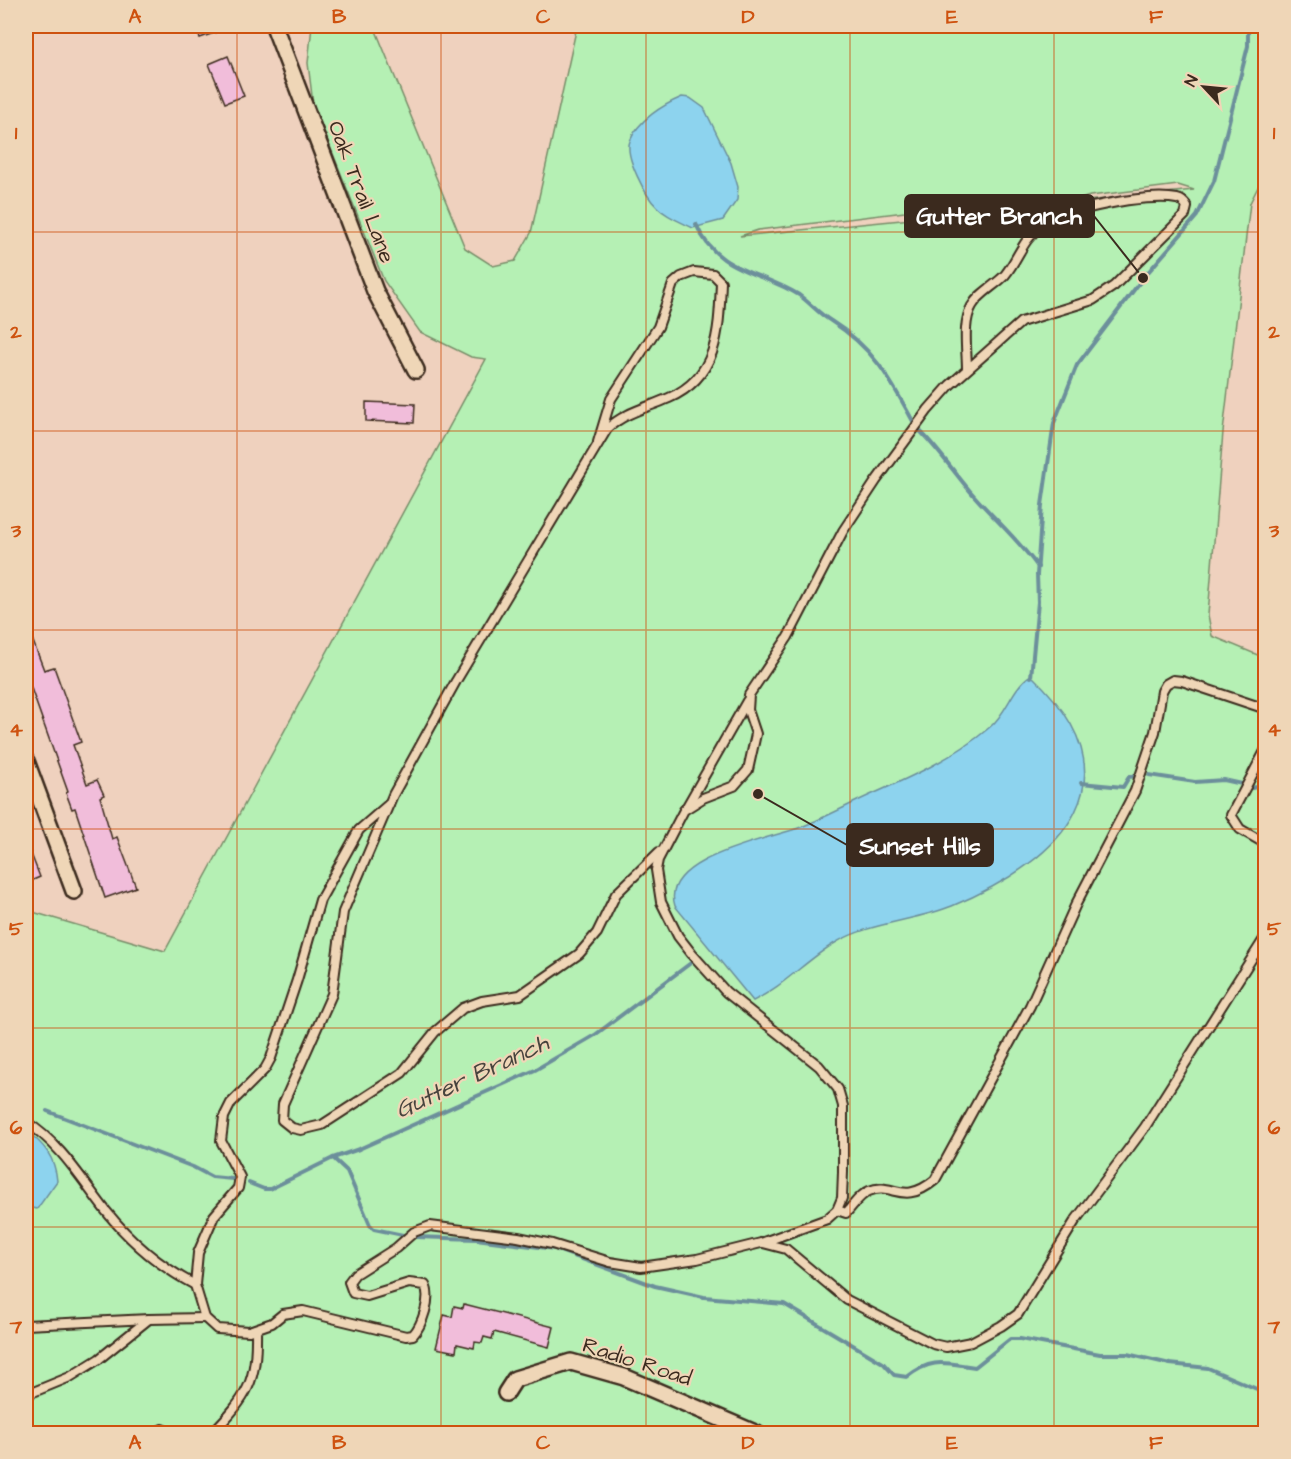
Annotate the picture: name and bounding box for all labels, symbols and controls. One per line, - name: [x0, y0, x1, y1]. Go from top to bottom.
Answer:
- text: A: [129, 3, 142, 31]
- text: B: [332, 3, 347, 31]
- text: C: [536, 3, 551, 31]
- text: D: [742, 3, 755, 31]
- text: E: [946, 3, 958, 31]
- text: F: [1149, 3, 1164, 31]
- north arrow: [1174, 57, 1234, 117]
- text: N: [1179, 72, 1204, 90]
- street label: Oak Trail Lane: [320, 116, 402, 268]
- text: 1: [15, 119, 18, 147]
- text: 1: [1273, 119, 1276, 147]
- callout: Gutter Branch: [905, 195, 1094, 237]
- text: Gutter Branch: [916, 200, 1083, 234]
- text: 2: [9, 318, 22, 346]
- text: 2: [1267, 318, 1280, 346]
- text: 3: [10, 517, 22, 545]
- text: 3: [1268, 517, 1280, 545]
- text: 4: [9, 716, 23, 744]
- text: 4: [1267, 716, 1281, 744]
- callout: Sunset Hills: [847, 824, 993, 866]
- text: Sunset Hills: [858, 830, 981, 864]
- text: 5: [9, 915, 24, 943]
- text: 5: [1267, 915, 1282, 943]
- water label: Gutter Branch: [390, 1026, 555, 1127]
- text: 6: [10, 1114, 23, 1142]
- text: 6: [1268, 1114, 1281, 1142]
- text: 7: [9, 1313, 23, 1341]
- text: 7: [1267, 1313, 1281, 1341]
- street label: Radio Road: [578, 1330, 696, 1394]
- text: A: [129, 1429, 142, 1457]
- text: B: [332, 1429, 347, 1457]
- text: C: [536, 1429, 551, 1457]
- text: D: [742, 1429, 755, 1457]
- text: E: [946, 1429, 958, 1457]
- text: F: [1149, 1429, 1164, 1457]

